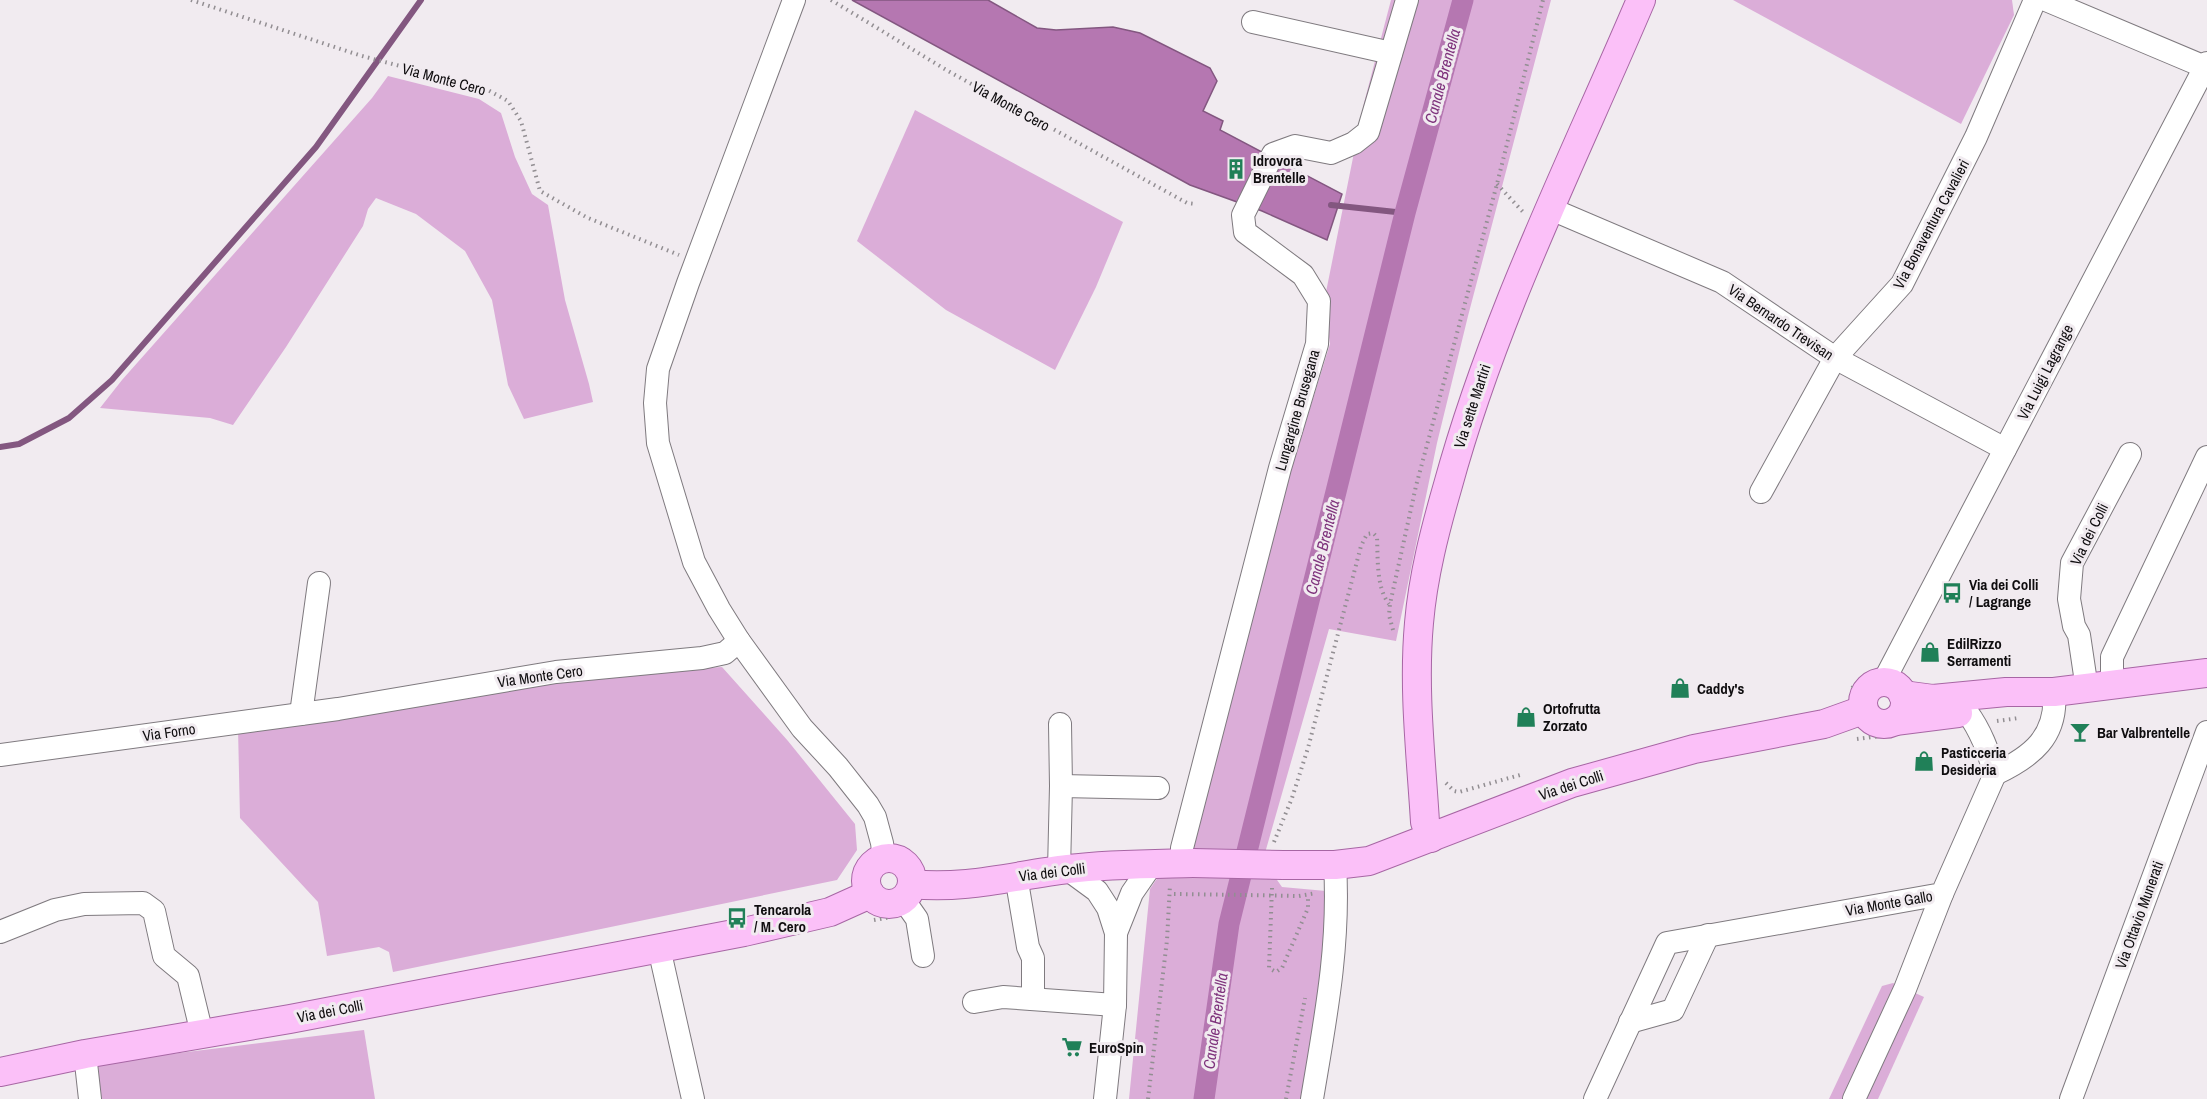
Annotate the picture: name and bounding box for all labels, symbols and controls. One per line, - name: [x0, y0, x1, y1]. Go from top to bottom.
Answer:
- water label: Canale Brentella: [1419, 26, 1465, 126]
- street label: Via Monte Cero: [400, 58, 488, 100]
- street label: Via Monte Cero: [968, 76, 1054, 136]
- place label: Idrovora Brentelle: [1253, 150, 1306, 188]
- street label: Via Bonaventura Cavalieri: [1888, 155, 1974, 293]
- building icon: Idrovora Brentelle: [1224, 157, 1248, 181]
- street label: Via Bernardo Trevisan: [1724, 279, 1838, 365]
- street label: Via Luigi Lagrange: [2012, 321, 2078, 423]
- street label: Lungargine Brusegana: [1270, 347, 1324, 473]
- street label: Via sette Martiri: [1449, 361, 1495, 451]
- water label: Canale Brentella: [1300, 497, 1344, 597]
- street label: Via dei Colli: [2065, 499, 2113, 569]
- place label: Via dei Colli / Lagrange: [1969, 574, 2039, 612]
- bus stop icon: Via dei Colli / Lagrange: [1940, 581, 1964, 605]
- place label: EdilRizzo Serramenti: [1947, 633, 2011, 671]
- shop icon: EdilRizzo Serramenti: [1918, 640, 1942, 664]
- street label: Via Monte Cero: [496, 660, 584, 692]
- shop icon: Caddy's: [1668, 676, 1692, 700]
- place label: Caddy's: [1697, 678, 1745, 699]
- place label: Ortofrutta Zorzato: [1543, 698, 1601, 736]
- shop icon: Ortofrutta Zorzato: [1514, 705, 1538, 729]
- street label: Via Forno: [141, 718, 197, 746]
- bar icon: Bar Valbrentelle: [2068, 720, 2092, 744]
- place label: Bar Valbrentelle: [2097, 722, 2190, 743]
- place label: Pasticceria Desideria: [1941, 742, 2006, 780]
- shop icon: Pasticceria Desideria: [1912, 749, 1936, 773]
- street label: Via dei Colli: [1536, 765, 1606, 805]
- street label: Via dei Colli: [1018, 858, 1086, 886]
- street label: Via Ottavio Munerati: [2110, 858, 2168, 972]
- street label: Via Monte Gallo: [1844, 885, 1934, 921]
- place label: Tencarola / M. Cero: [754, 899, 811, 937]
- bus stop icon: Tencarola / M. Cero: [725, 906, 749, 930]
- water label: Canale Brentella: [1197, 971, 1233, 1071]
- street label: Via dei Colli: [295, 994, 365, 1028]
- supermarket icon: EuroSpin: [1060, 1035, 1084, 1059]
- place label: EuroSpin: [1089, 1037, 1144, 1058]

